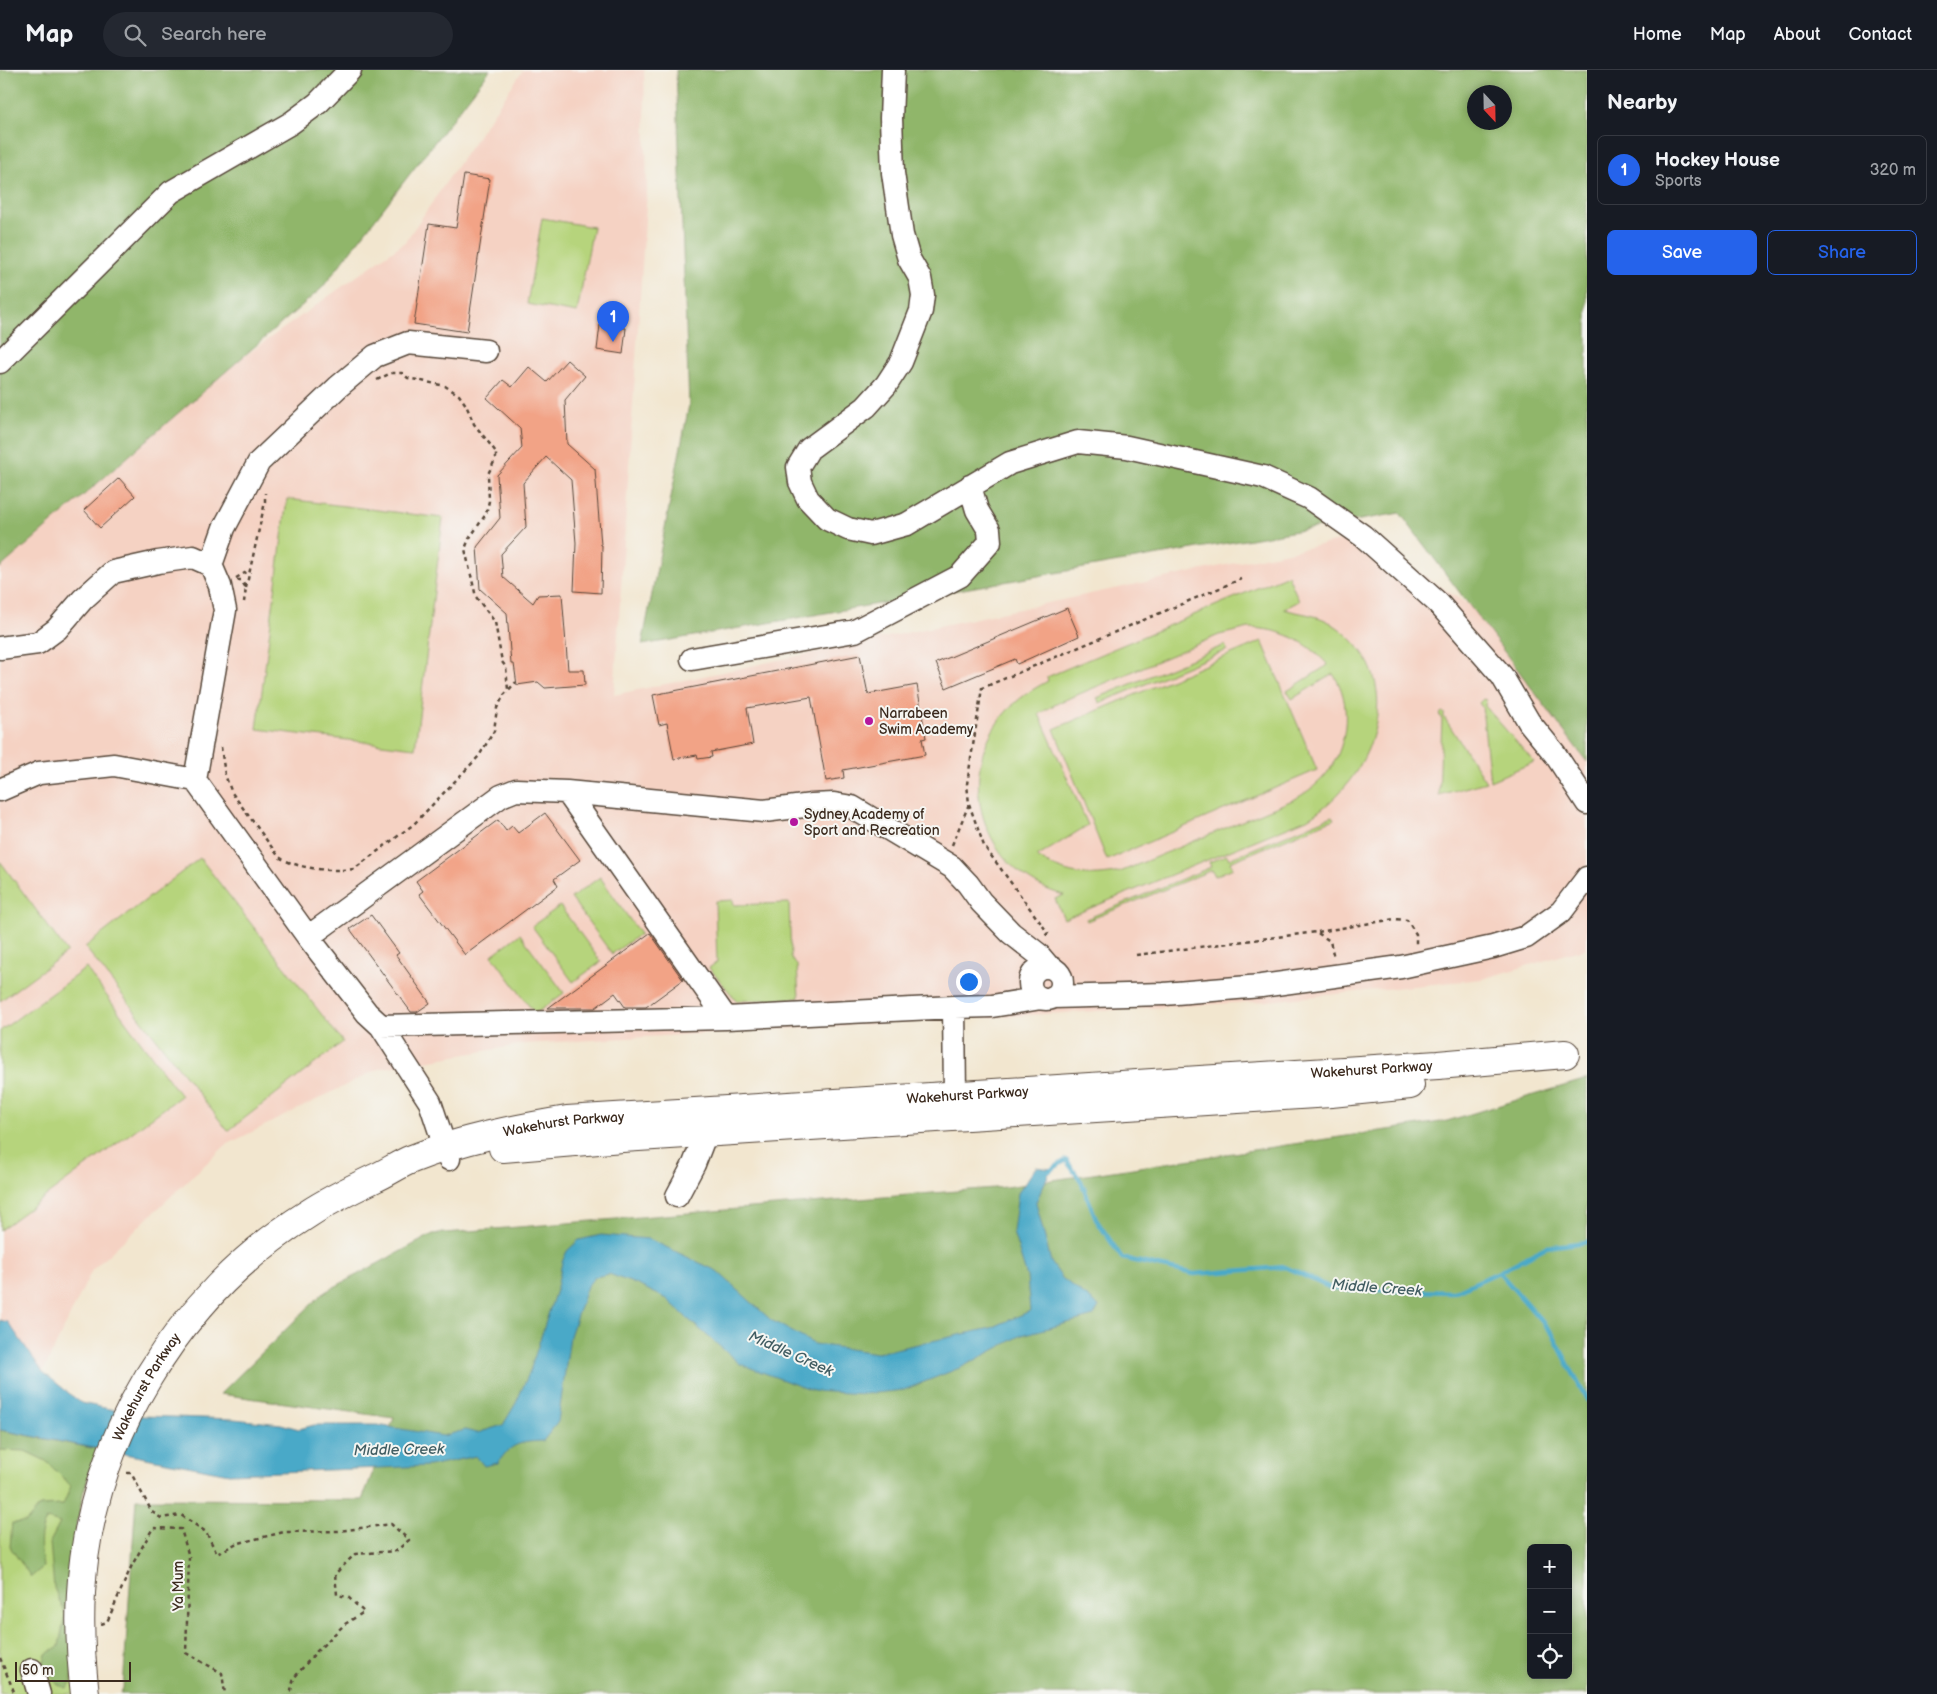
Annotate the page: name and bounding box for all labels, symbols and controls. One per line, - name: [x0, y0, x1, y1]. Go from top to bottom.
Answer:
- search box: [103, 12, 453, 57]
- text: Map: [25, 20, 73, 49]
- icon: search: [121, 21, 149, 49]
- text: Search here: [161, 23, 267, 46]
- text: Home: [1633, 24, 1682, 45]
- text: Map: [1710, 24, 1746, 45]
- text: About: [1774, 24, 1821, 45]
- text: Contact: [1849, 24, 1912, 45]
- north arrow: [1467, 85, 1512, 130]
- text: Nearby: [1607, 90, 1677, 115]
- text: Hockey House: [1655, 149, 1780, 172]
- text: 1: [1621, 161, 1627, 180]
- text: 320 m: [1870, 161, 1916, 180]
- text: Sports: [1655, 172, 1702, 191]
- button: Save: [1607, 230, 1757, 275]
- button: Share: [1767, 230, 1917, 275]
- pin: 1: [597, 301, 629, 342]
- place label: Narrabeen Swim Academy: [879, 705, 974, 738]
- marker: Narrabeen Swim Academy: [863, 715, 875, 727]
- place label: Sydney Academy of Sport and Recreation: [804, 806, 940, 839]
- marker: Sydney Academy of Sport and Recreation: [788, 816, 800, 828]
- your location: [956, 969, 982, 995]
- street label: Wakehurst Parkway: [1310, 1057, 1434, 1082]
- street label: Wakehurst Parkway: [906, 1082, 1030, 1107]
- street label: Wakehurst Parkway: [502, 1108, 625, 1140]
- water label: Middle Creek: [1331, 1275, 1423, 1301]
- water label: Middle Creek: [746, 1327, 837, 1381]
- street label: Wakehurst Parkway: [109, 1329, 184, 1443]
- water label: Middle Creek: [354, 1440, 445, 1460]
- map controls: [1527, 1544, 1572, 1679]
- button: +: [1527, 1544, 1572, 1589]
- street label: Ya Mum: [170, 1561, 187, 1612]
- button: −: [1527, 1589, 1572, 1634]
- button: locate: [1527, 1634, 1572, 1679]
- scale bar: [15, 1659, 131, 1682]
- text: 50 m: [22, 1662, 54, 1679]

